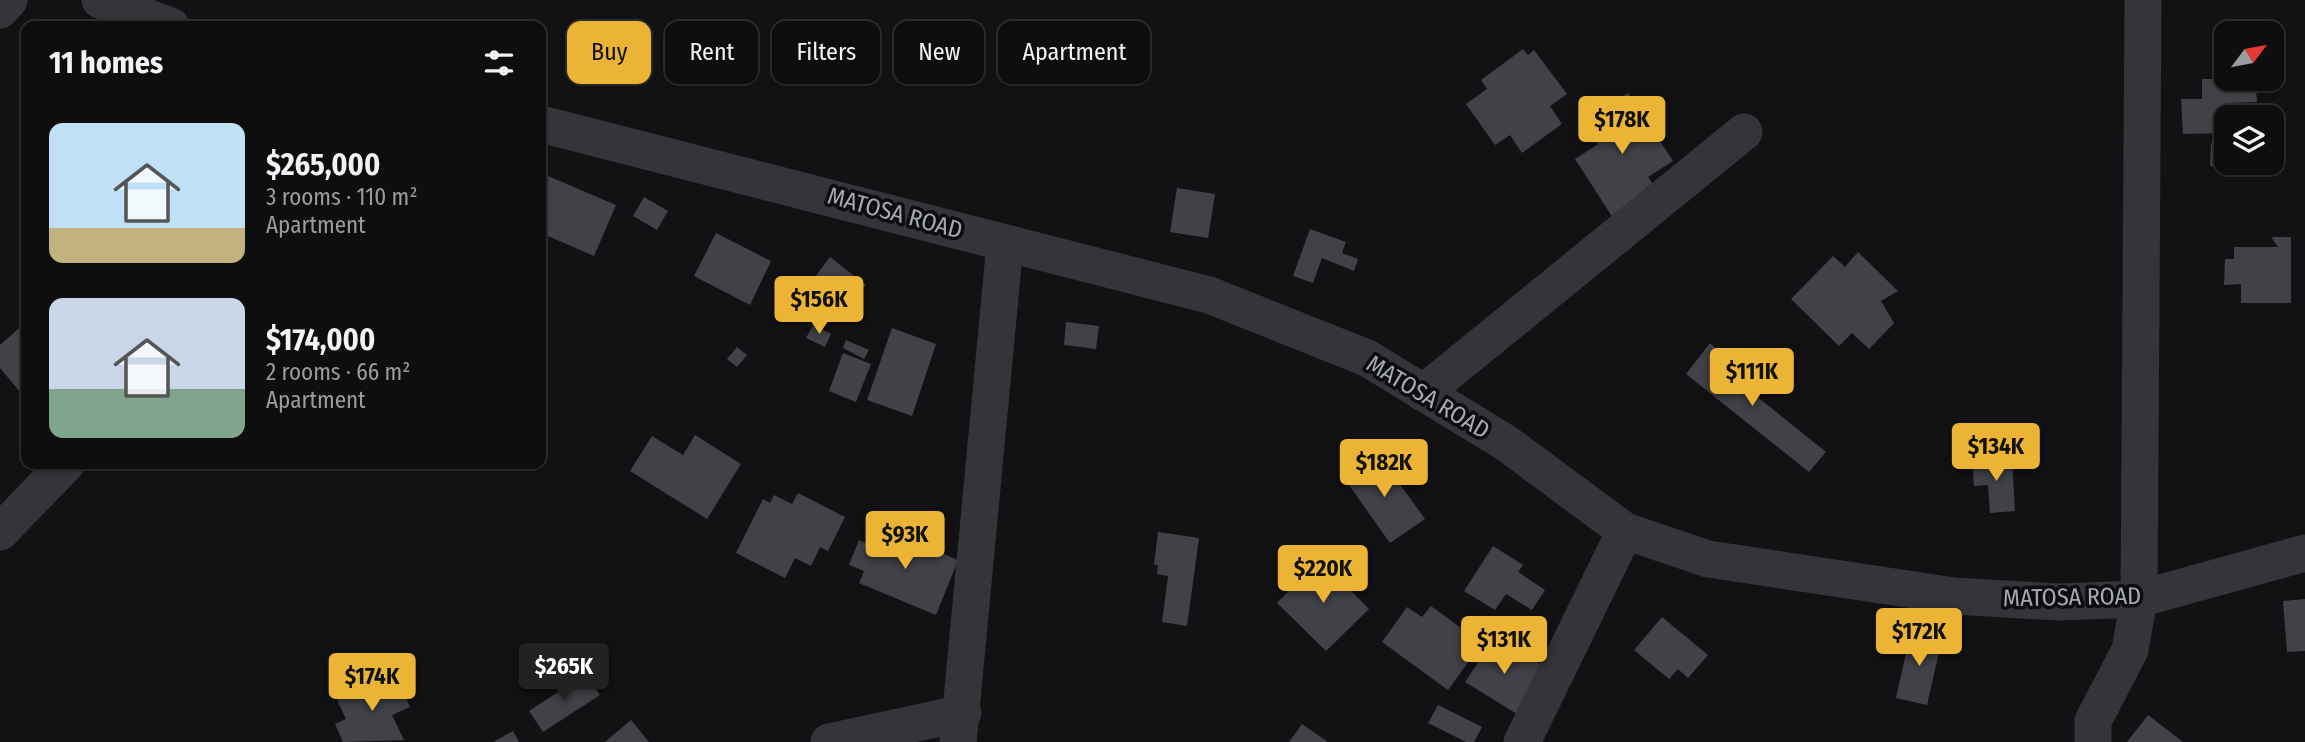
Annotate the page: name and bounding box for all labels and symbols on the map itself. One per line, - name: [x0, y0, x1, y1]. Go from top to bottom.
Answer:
- north arrow: [2214, 21, 2284, 91]
- pin: $178K: [1573, 96, 1671, 156]
- street label: MATOSA ROAD: [825, 182, 965, 244]
- pin: $156K: [770, 276, 868, 336]
- pin: $111K: [1703, 348, 1801, 408]
- street label: MATOSA ROAD: [1362, 349, 1494, 445]
- pin: $134K: [1947, 424, 2045, 483]
- pin: $182K: [1335, 440, 1433, 499]
- pin: $93K: [864, 512, 946, 571]
- pin: $220K: [1274, 546, 1372, 605]
- street label: MATOSA ROAD: [2003, 582, 2141, 612]
- pin: $172K: [1870, 608, 1968, 668]
- pin: $131K: [1455, 616, 1553, 676]
- pin: $265K: [515, 644, 613, 703]
- pin: $174K: [323, 654, 421, 713]

